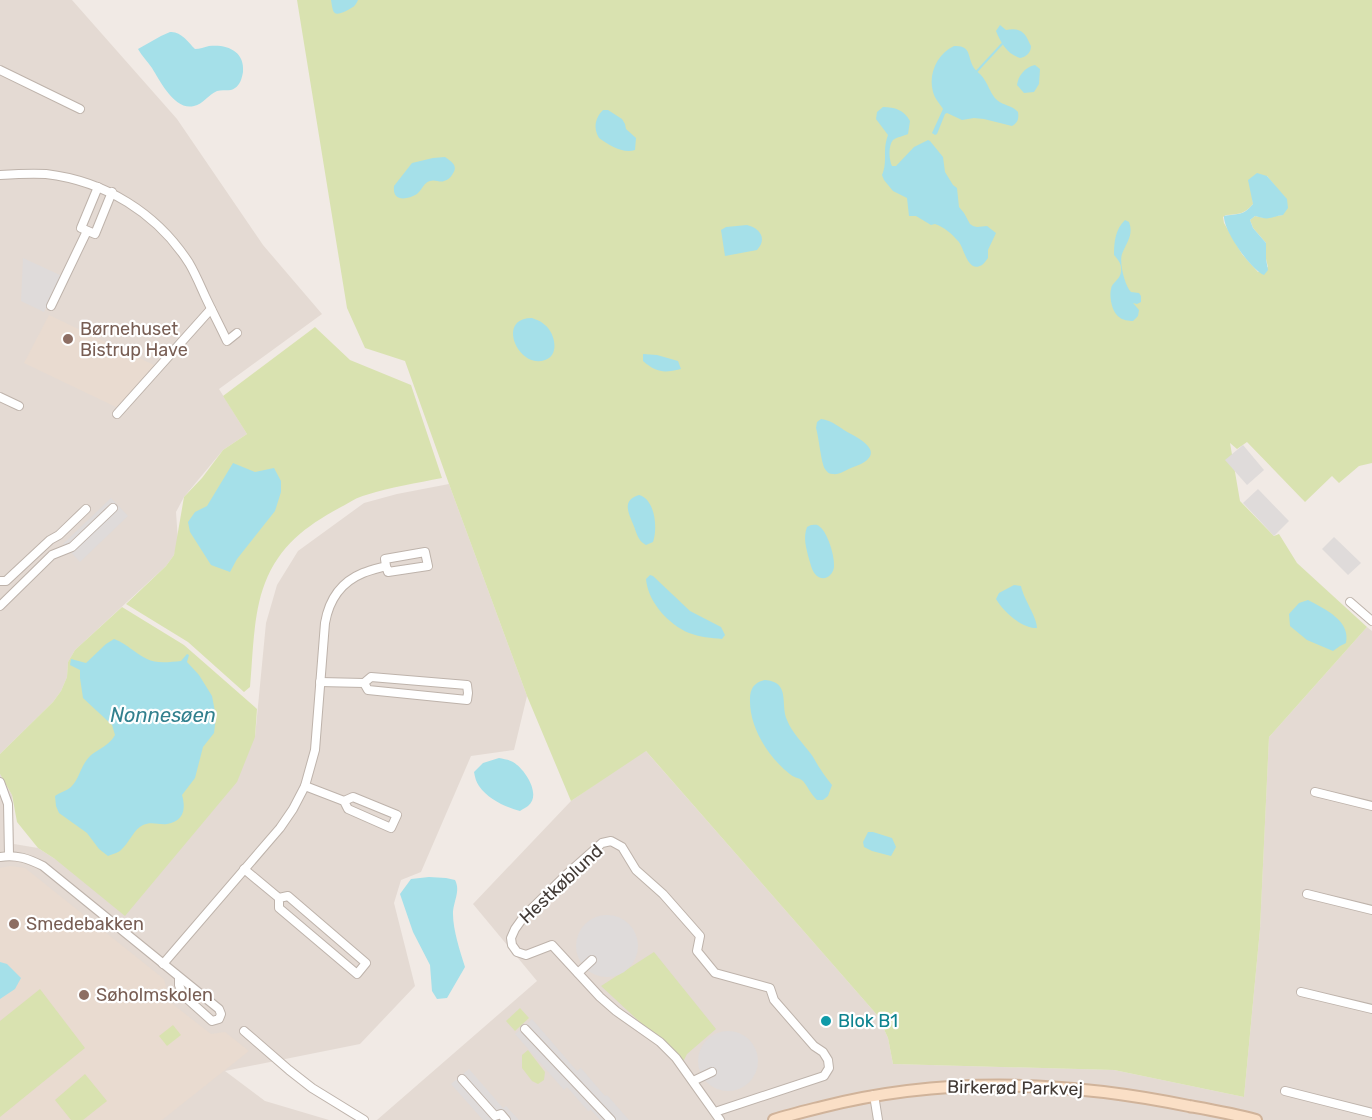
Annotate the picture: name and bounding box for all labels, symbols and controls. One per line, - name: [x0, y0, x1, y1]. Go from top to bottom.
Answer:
- place label: Børnehuset Bistrup Have: [80, 318, 188, 361]
- marker: Børnehuset Bistrup Have: [61, 332, 75, 346]
- water label: Nonnesøen: [110, 703, 216, 727]
- street label: Hestkøblund: [515, 840, 607, 928]
- place label: Smedebakken: [26, 913, 144, 935]
- marker: Smedebakken: [7, 917, 21, 931]
- place label: Søholmskolen: [96, 984, 213, 1006]
- marker: Søholmskolen: [77, 988, 91, 1002]
- place label: Blok B1: [838, 1010, 898, 1032]
- marker: Blok B1: [819, 1014, 833, 1028]
- street label: Birkerød Parkvej: [947, 1076, 1083, 1100]

